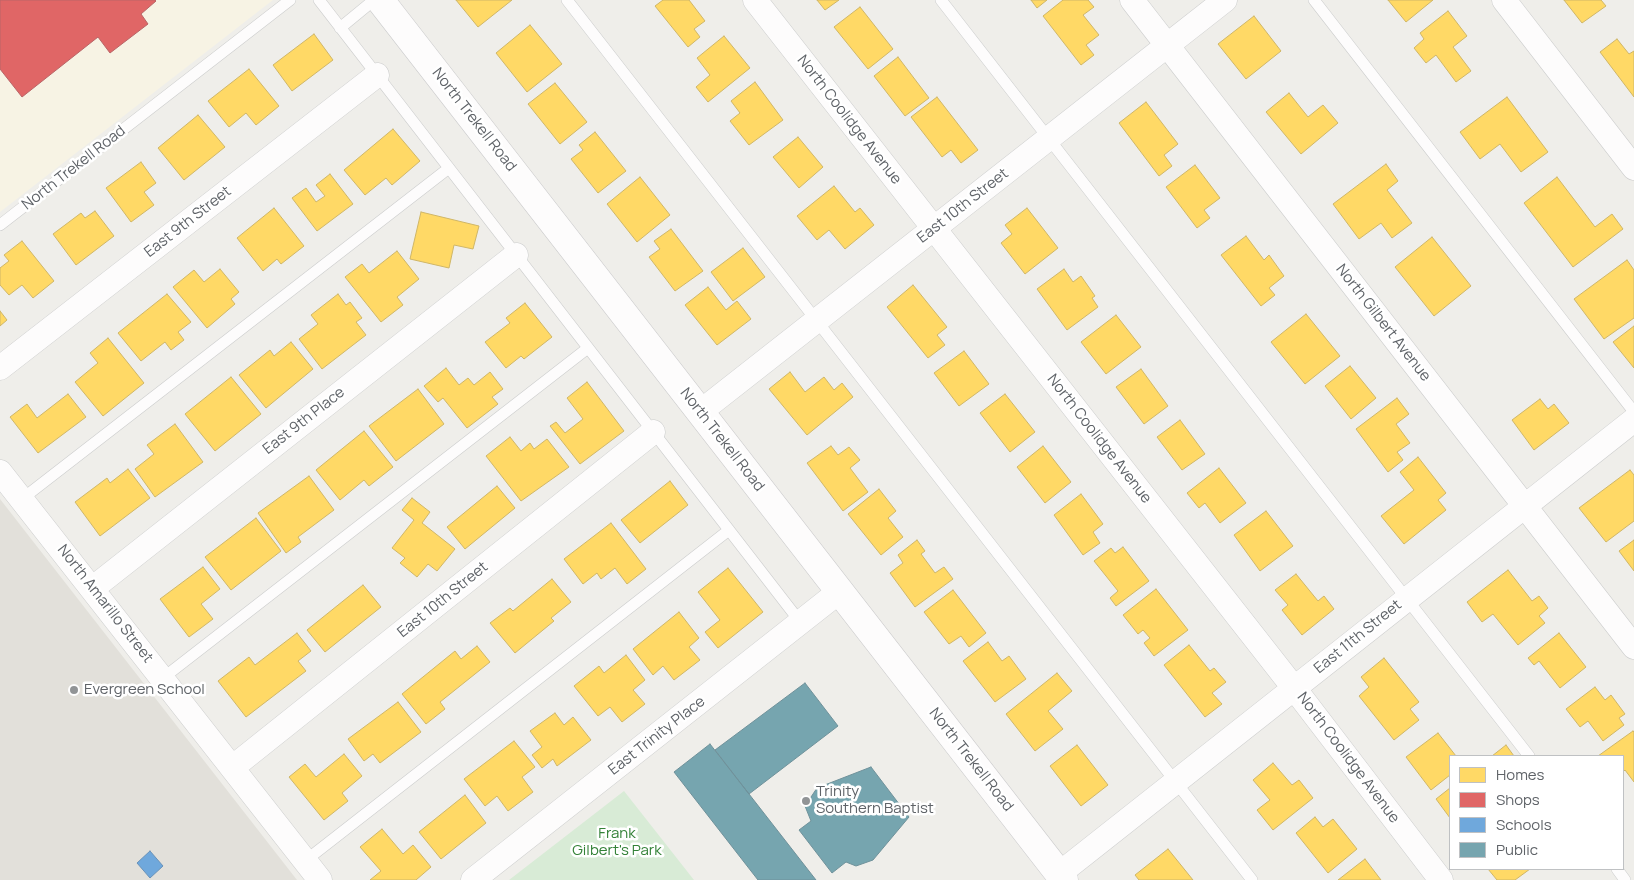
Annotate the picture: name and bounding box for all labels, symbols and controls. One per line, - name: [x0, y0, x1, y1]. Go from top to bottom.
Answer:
- street label: North Coolidge Avenue: [793, 52, 905, 188]
- street label: North Trekell Road: [428, 65, 520, 175]
- street label: North Trekell Road: [19, 122, 129, 214]
- street label: East 10th Street: [914, 165, 1012, 247]
- street label: East 9th Street: [141, 183, 235, 261]
- street label: North Gilbert Avenue: [1332, 261, 1434, 385]
- street label: North Coolidge Avenue: [1043, 371, 1155, 507]
- street label: East 9th Place: [260, 384, 348, 458]
- street label: North Trekell Road: [676, 385, 768, 495]
- street label: North Amarillo Street: [53, 541, 157, 667]
- street label: East 10th Street: [394, 558, 492, 642]
- street label: East 11th Street: [1311, 596, 1405, 678]
- place label: Evergreen School: [84, 681, 205, 699]
- marker: Evergreen School: [68, 684, 80, 696]
- street label: North Coolidge Avenue: [1293, 689, 1403, 827]
- street label: East Trinity Place: [605, 693, 709, 779]
- street label: North Trekell Road: [925, 705, 1017, 815]
- legend: [1449, 755, 1624, 870]
- text: Homes: [1496, 764, 1544, 785]
- place label: Trinity Southern Baptist: [816, 783, 934, 818]
- text: Shops: [1496, 789, 1540, 810]
- marker: Trinity Southern Baptist: [800, 795, 812, 807]
- text: Schools: [1496, 814, 1552, 835]
- park label: Frank Gilbert's Park: [572, 825, 662, 860]
- text: Public: [1496, 839, 1538, 860]

